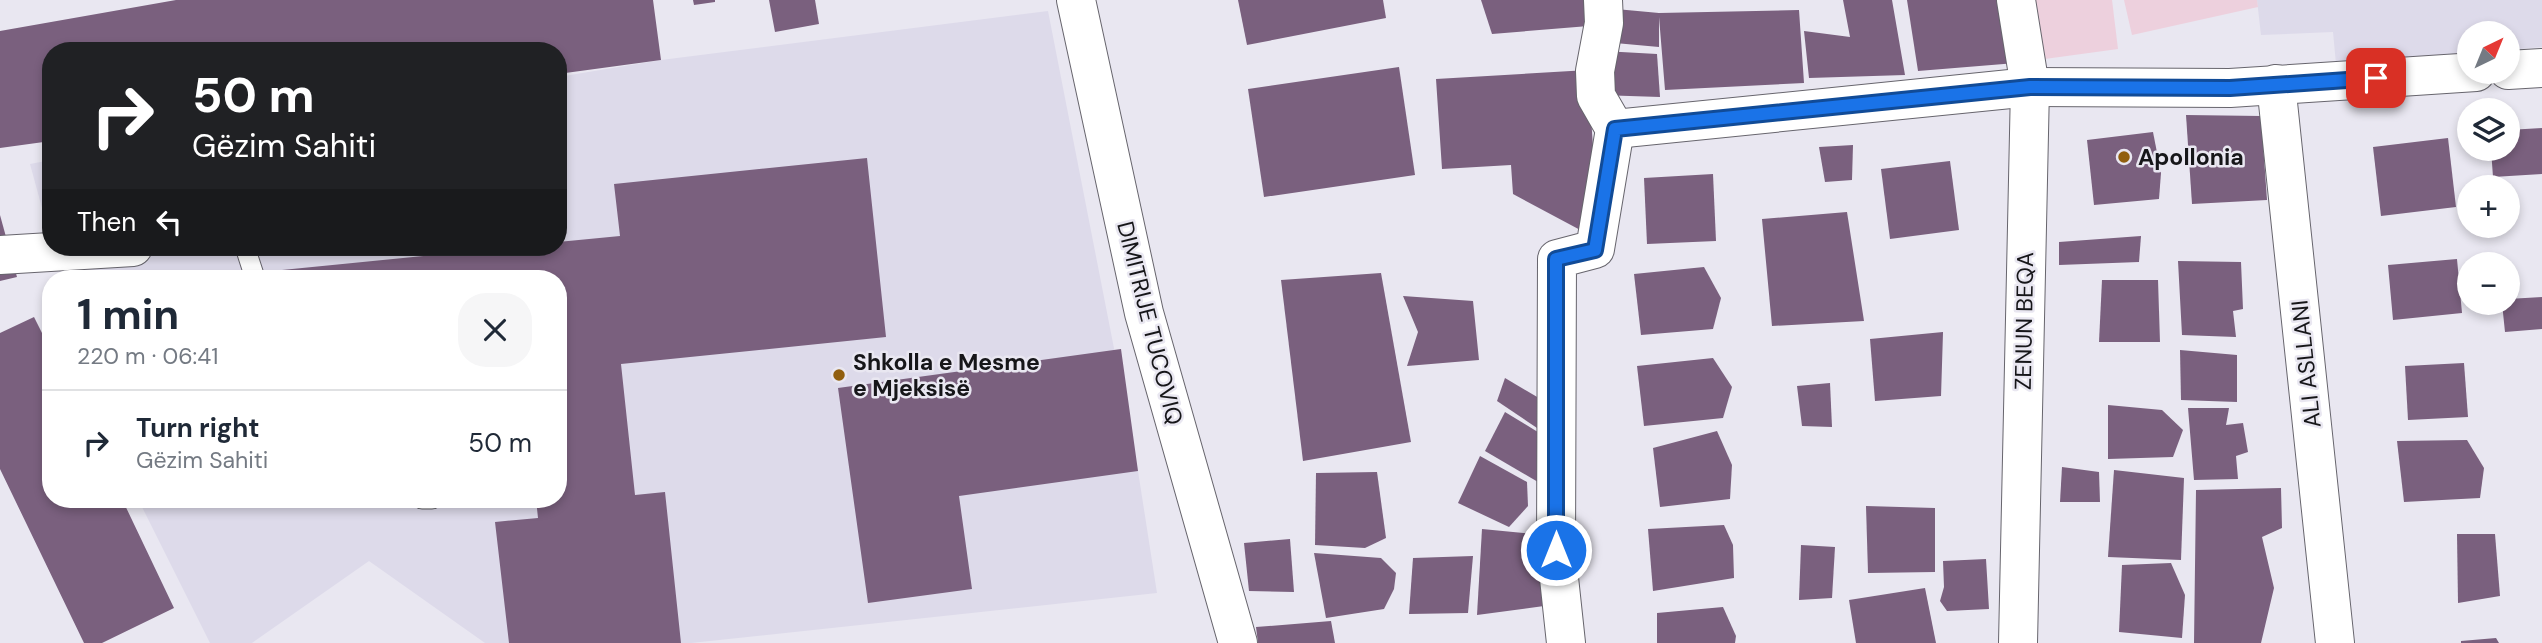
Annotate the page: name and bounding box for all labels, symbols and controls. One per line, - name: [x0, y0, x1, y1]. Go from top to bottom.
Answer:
- north arrow: [2457, 21, 2520, 84]
- map controls: [2457, 21, 2520, 315]
- pin: [2346, 48, 2406, 108]
- icon: arrive: [2357, 59, 2395, 97]
- text: 50 m: [192, 63, 315, 127]
- icon: right: [77, 70, 168, 161]
- button: layers: [2457, 98, 2520, 161]
- text: Gëzim Sahiti: [192, 125, 376, 167]
- place label: Apollonia: [2138, 142, 2244, 172]
- marker: Apollonia: [2116, 149, 2132, 165]
- button: +: [2457, 175, 2520, 238]
- icon: left: [150, 203, 188, 241]
- text: Then: [77, 205, 136, 239]
- street label: DIMITRIJE TUCOVIQ: [1110, 218, 1190, 428]
- street label: ZENUN BEQA: [2008, 252, 2040, 390]
- button: −: [2457, 252, 2520, 315]
- text: 1 min: [77, 287, 179, 342]
- button: close: [458, 293, 532, 367]
- street label: ALI ASLLANI: [2284, 299, 2328, 429]
- text: 220 m · 06:41: [77, 341, 218, 371]
- place label: Shkolla e Mesme e Mjeksisë: [853, 347, 1040, 403]
- marker: Shkolla e Mesme e Mjeksisë: [831, 367, 847, 383]
- text: Turn right: [136, 411, 260, 445]
- icon: right: [77, 424, 115, 462]
- text: 50 m: [468, 426, 532, 460]
- text: Gëzim Sahiti: [136, 445, 268, 475]
- position arrow: [1519, 513, 1593, 587]

